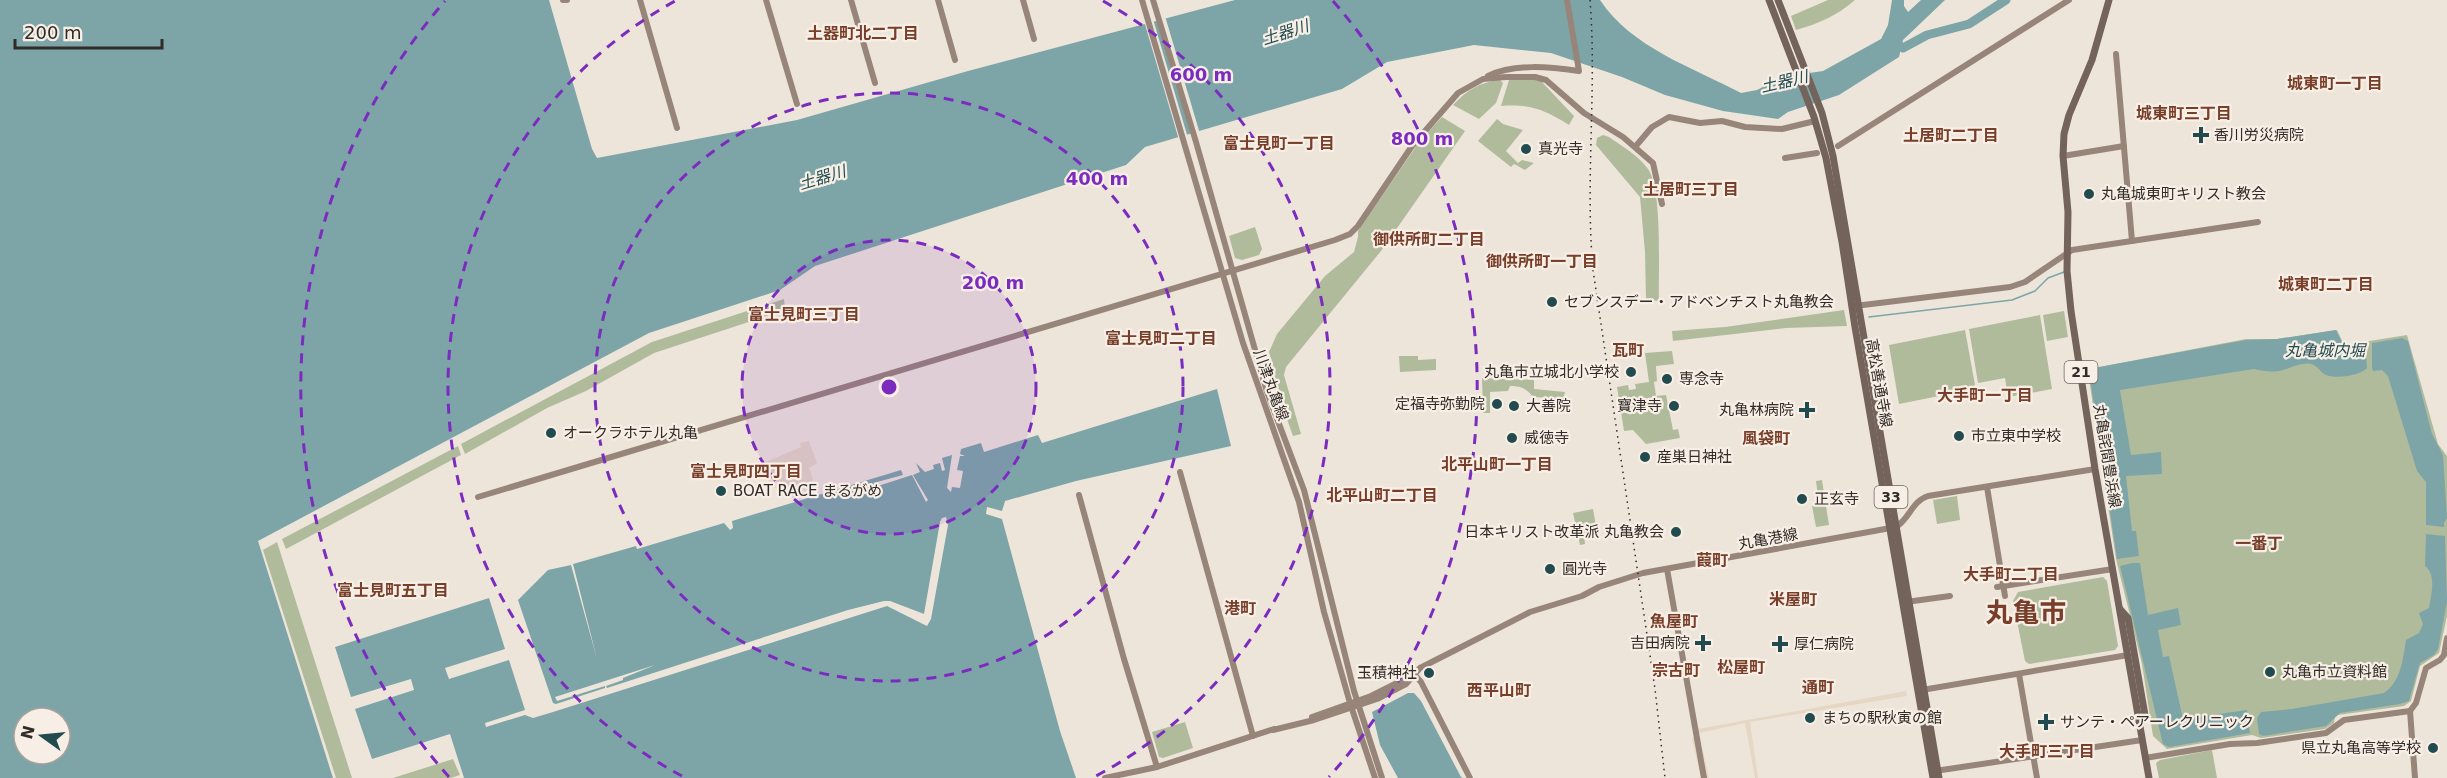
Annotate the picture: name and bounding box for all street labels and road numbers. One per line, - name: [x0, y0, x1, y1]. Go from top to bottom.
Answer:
- street label: 高松善通寺線: [1862, 337, 1896, 429]
- street label: 川津丸亀線: [1250, 347, 1292, 423]
- road number: 21: [2064, 361, 2098, 383]
- street label: 丸亀詫間豊浜線: [2090, 403, 2124, 509]
- road number: 33: [1874, 486, 1908, 508]
- street label: 丸亀港線: [1737, 525, 1799, 553]

